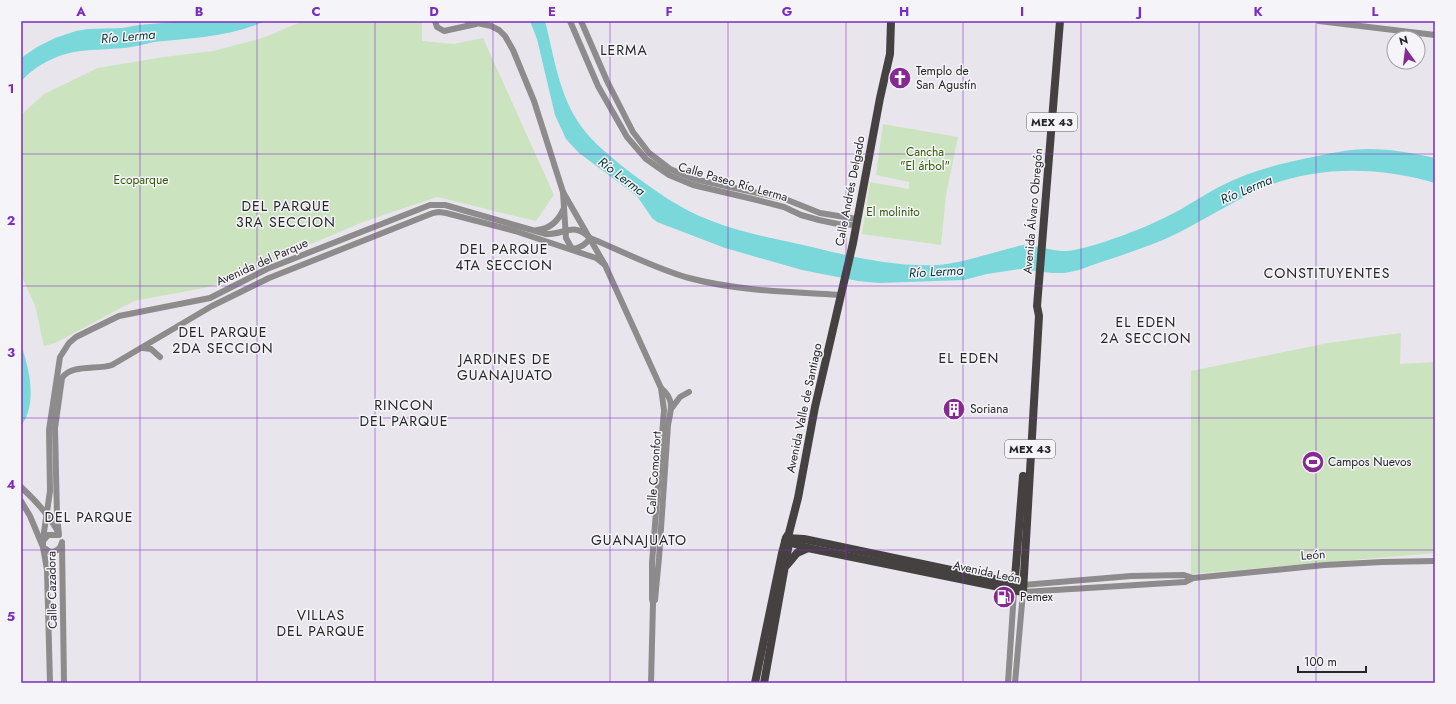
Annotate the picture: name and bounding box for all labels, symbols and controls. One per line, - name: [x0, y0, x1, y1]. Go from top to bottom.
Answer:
- text: A: [75, 2, 86, 21]
- text: B: [195, 2, 204, 21]
- text: C: [311, 2, 321, 21]
- text: D: [429, 2, 439, 21]
- text: E: [548, 2, 556, 21]
- text: F: [665, 2, 673, 21]
- text: G: [782, 2, 793, 21]
- text: H: [899, 2, 909, 21]
- text: I: [1020, 2, 1024, 21]
- text: J: [1135, 2, 1142, 21]
- text: K: [1253, 2, 1263, 21]
- text: L: [1372, 2, 1379, 21]
- water label: Río Lerma: [100, 25, 156, 48]
- north arrow: [1386, 30, 1426, 70]
- text: N: [1397, 31, 1410, 49]
- district label: LERMA: [600, 40, 648, 60]
- place label: Templo de San Agustín: [916, 62, 976, 94]
- church icon: Templo de San Agustín: [887, 65, 913, 91]
- text: 1: [8, 79, 14, 98]
- road number: MEX 43: [1027, 113, 1077, 131]
- street label: Calle Andrés Delgado: [830, 134, 870, 248]
- park label: Cancha "El árbol": [900, 143, 950, 175]
- street label: Avenida Álvaro Obregón: [1019, 147, 1047, 275]
- water label: Río Lerma: [594, 152, 649, 200]
- street label: Calle Paseo Río Lerma: [676, 158, 790, 206]
- water label: Río Lerma: [1217, 170, 1275, 209]
- park label: Ecoparque: [114, 171, 168, 189]
- district label: DEL PARQUE 3RA SECCION: [236, 196, 336, 232]
- park label: El molinito: [866, 203, 920, 221]
- text: 2: [7, 211, 15, 230]
- street label: Avenida del Parque: [213, 234, 311, 290]
- district label: DEL PARQUE 4TA SECCION: [455, 239, 553, 275]
- water label: Río Lerma: [908, 261, 964, 282]
- district label: CONSTITUYENTES: [1264, 263, 1390, 283]
- district label: EL EDEN 2A SECCION: [1100, 312, 1192, 348]
- district label: DEL PARQUE 2DA SECCION: [172, 322, 274, 358]
- street label: Avenida Valle de Santiago: [781, 341, 827, 475]
- text: 3: [7, 343, 15, 362]
- district label: EL EDEN: [939, 348, 999, 368]
- district label: JARDINES DE GUANAJUATO: [457, 349, 553, 385]
- district label: RINCON DEL PARQUE: [359, 395, 449, 431]
- building icon: Soriana: [941, 396, 967, 422]
- place label: Soriana: [970, 400, 1008, 418]
- street label: Calle Comonfort: [642, 431, 666, 515]
- road number: MEX 43: [1005, 440, 1055, 458]
- sports icon: Campos Nuevos: [1300, 449, 1326, 475]
- place label: Campos Nuevos: [1328, 453, 1411, 471]
- text: 4: [6, 475, 16, 494]
- district label: DEL PARQUE: [44, 507, 134, 527]
- district label: GUANAJUATO: [591, 530, 687, 550]
- street label: León: [1300, 545, 1326, 565]
- street label: Calle Cazadora: [42, 551, 62, 629]
- street label: Avenida León: [952, 556, 1022, 588]
- fuel station icon: Pemex: [991, 584, 1017, 610]
- place label: Pemex: [1020, 588, 1054, 606]
- district label: VILLAS DEL PARQUE: [276, 605, 366, 641]
- text: 5: [7, 607, 15, 626]
- scale bar: [1298, 648, 1366, 674]
- text: 100 m: [1304, 653, 1337, 671]

